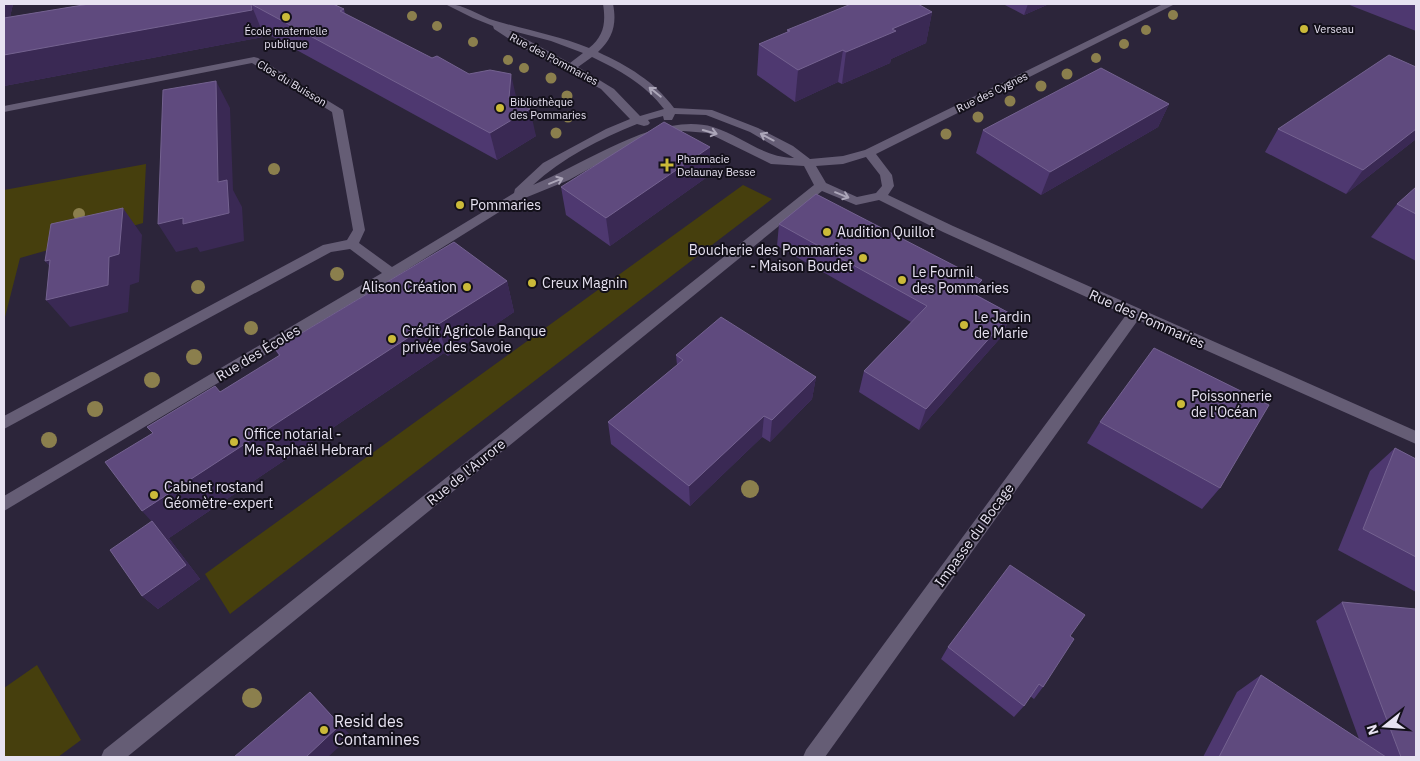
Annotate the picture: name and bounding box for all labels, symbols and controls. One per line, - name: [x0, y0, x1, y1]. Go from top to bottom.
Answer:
- marker: École maternelle publique: [280, 11, 292, 23]
- place label: Verseau: [1314, 22, 1354, 36]
- marker: Verseau: [1298, 23, 1310, 35]
- place label: École maternelle publique: [244, 24, 328, 51]
- street label: Rue des Pommaries: [507, 30, 601, 88]
- street label: Clos du Buisson: [255, 57, 329, 109]
- street label: Rue des Cygnes: [954, 69, 1030, 115]
- one-way arrow: [649, 86, 662, 97]
- place label: Bibliothèque des Pommaries: [510, 95, 586, 122]
- marker: Bibliothèque des Pommaries: [494, 102, 506, 114]
- one-way arrow: [701, 127, 717, 137]
- one-way arrow: [760, 132, 775, 141]
- place label: Pharmacie Delaunay Besse: [677, 152, 756, 179]
- marker: Pharmacie Delaunay Besse: [661, 159, 673, 171]
- one-way arrow: [548, 176, 563, 185]
- one-way arrow: [833, 191, 849, 200]
- place label: Pommaries: [470, 196, 541, 214]
- marker: Pommaries: [454, 199, 466, 211]
- place label: Audition Quillot: [837, 223, 935, 241]
- marker: Audition Quillot: [821, 226, 833, 238]
- place label: Boucherie des Pommaries - Maison Boudet: [689, 241, 853, 275]
- marker: Boucherie des Pommaries - Maison Boudet: [857, 252, 869, 264]
- place label: Le Fournil des Pommaries: [912, 263, 1009, 297]
- place label: Creux Magnin: [542, 274, 627, 292]
- marker: Le Fournil des Pommaries: [896, 274, 908, 286]
- marker: Creux Magnin: [526, 277, 538, 289]
- place label: Alison Création: [362, 278, 457, 296]
- marker: Alison Création: [461, 281, 473, 293]
- street label: Rue des Pommaries: [1086, 285, 1208, 353]
- place label: Le Jardin de Marie: [974, 308, 1031, 342]
- marker: Le Jardin de Marie: [958, 319, 970, 331]
- street label: Rue des Écoles: [212, 320, 303, 385]
- place label: Crédit Agricole Banque privée des Savoie: [402, 322, 547, 356]
- marker: Crédit Agricole Banque privée des Savoie: [386, 333, 398, 345]
- place label: Poissonnerie de l'Océan: [1191, 387, 1272, 421]
- marker: Poissonnerie de l'Océan: [1175, 398, 1187, 410]
- place label: Office notarial - Me Raphaël Hebrard: [244, 425, 372, 459]
- street label: Rue de l'Aurore: [423, 435, 509, 509]
- marker: Office notarial - Me Raphaël Hebrard: [228, 436, 240, 448]
- place label: Cabinet rostand Géomètre-expert: [164, 478, 273, 512]
- street label: Impasse du Bocage: [930, 479, 1018, 590]
- marker: Cabinet rostand Géomètre-expert: [148, 489, 160, 501]
- north arrow: [1360, 701, 1410, 751]
- place label: Resid des Contamines: [334, 711, 420, 749]
- text: N: [1362, 722, 1383, 737]
- marker: Resid des Contamines: [318, 724, 330, 736]

